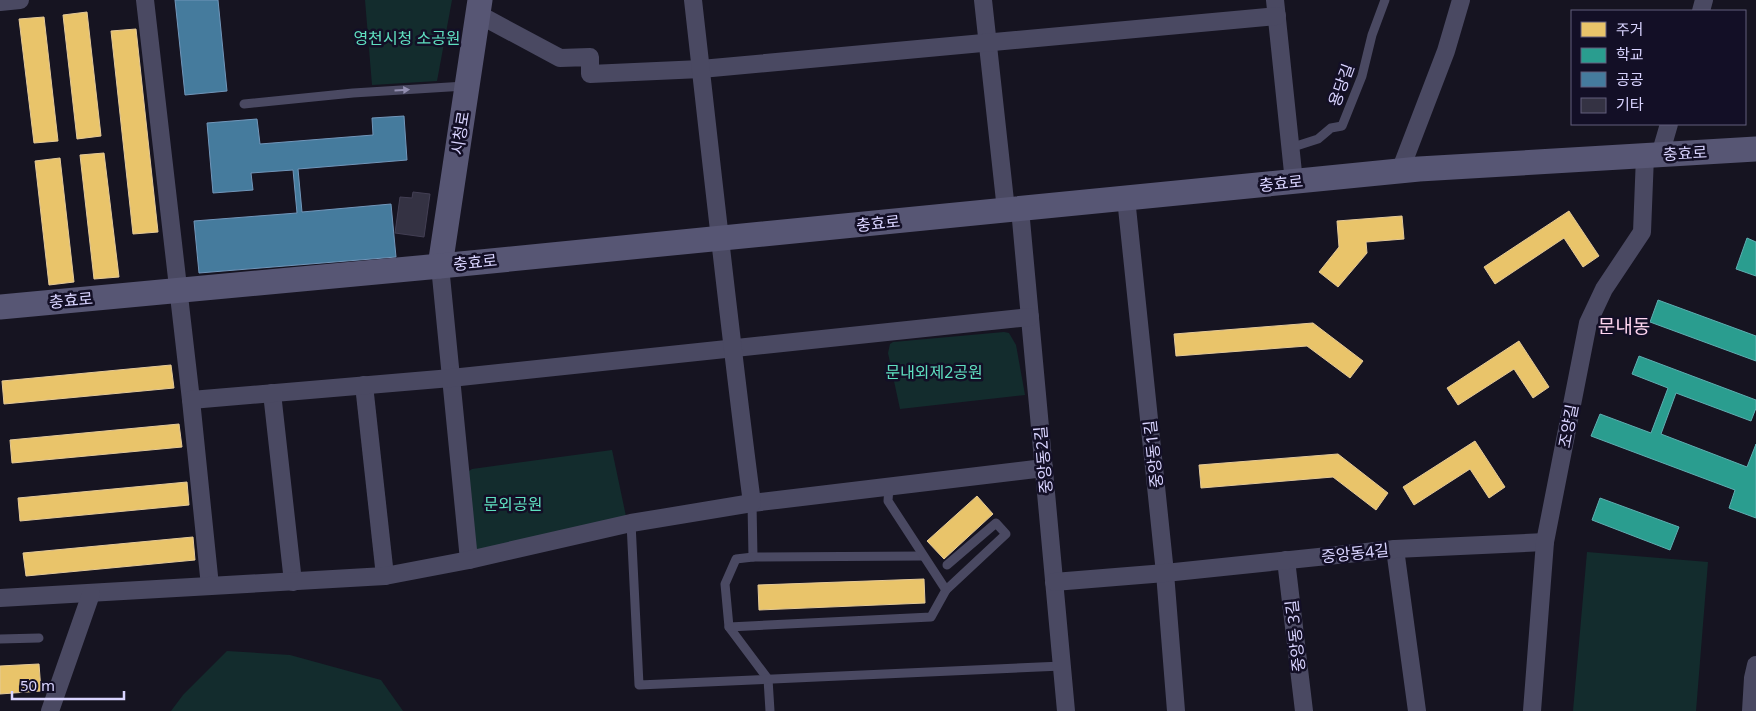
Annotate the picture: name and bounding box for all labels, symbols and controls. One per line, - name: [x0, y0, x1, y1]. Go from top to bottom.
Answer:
- legend: [1571, 10, 1746, 125]
- text: 주거: [1616, 19, 1644, 39]
- park label: 영천시청 소공원: [353, 27, 461, 49]
- text: 학교: [1616, 44, 1644, 64]
- street label: 용당길: [1323, 60, 1359, 110]
- text: 공공: [1616, 69, 1644, 89]
- one-way arrow: [394, 86, 410, 94]
- text: 기타: [1616, 94, 1644, 114]
- street label: 시청로: [446, 109, 474, 157]
- street label: 충효로: [1662, 141, 1708, 165]
- street label: 충효로: [1258, 170, 1304, 196]
- street label: 충효로: [855, 210, 901, 236]
- street label: 충효로: [452, 249, 498, 275]
- street label: 충효로: [48, 287, 94, 313]
- district label: 문내동: [1598, 313, 1650, 339]
- park label: 문내외제2공원: [885, 361, 983, 383]
- street label: 조양길: [1553, 402, 1583, 450]
- street label: 중앙동1길: [1139, 419, 1167, 489]
- street label: 중앙동2길: [1029, 425, 1057, 495]
- park label: 문외공원: [484, 493, 542, 515]
- street label: 중앙동4길: [1320, 539, 1390, 567]
- street label: 중앙동 3길: [1280, 599, 1310, 673]
- scale bar: [12, 668, 125, 700]
- text: 50 m: [20, 675, 55, 695]

